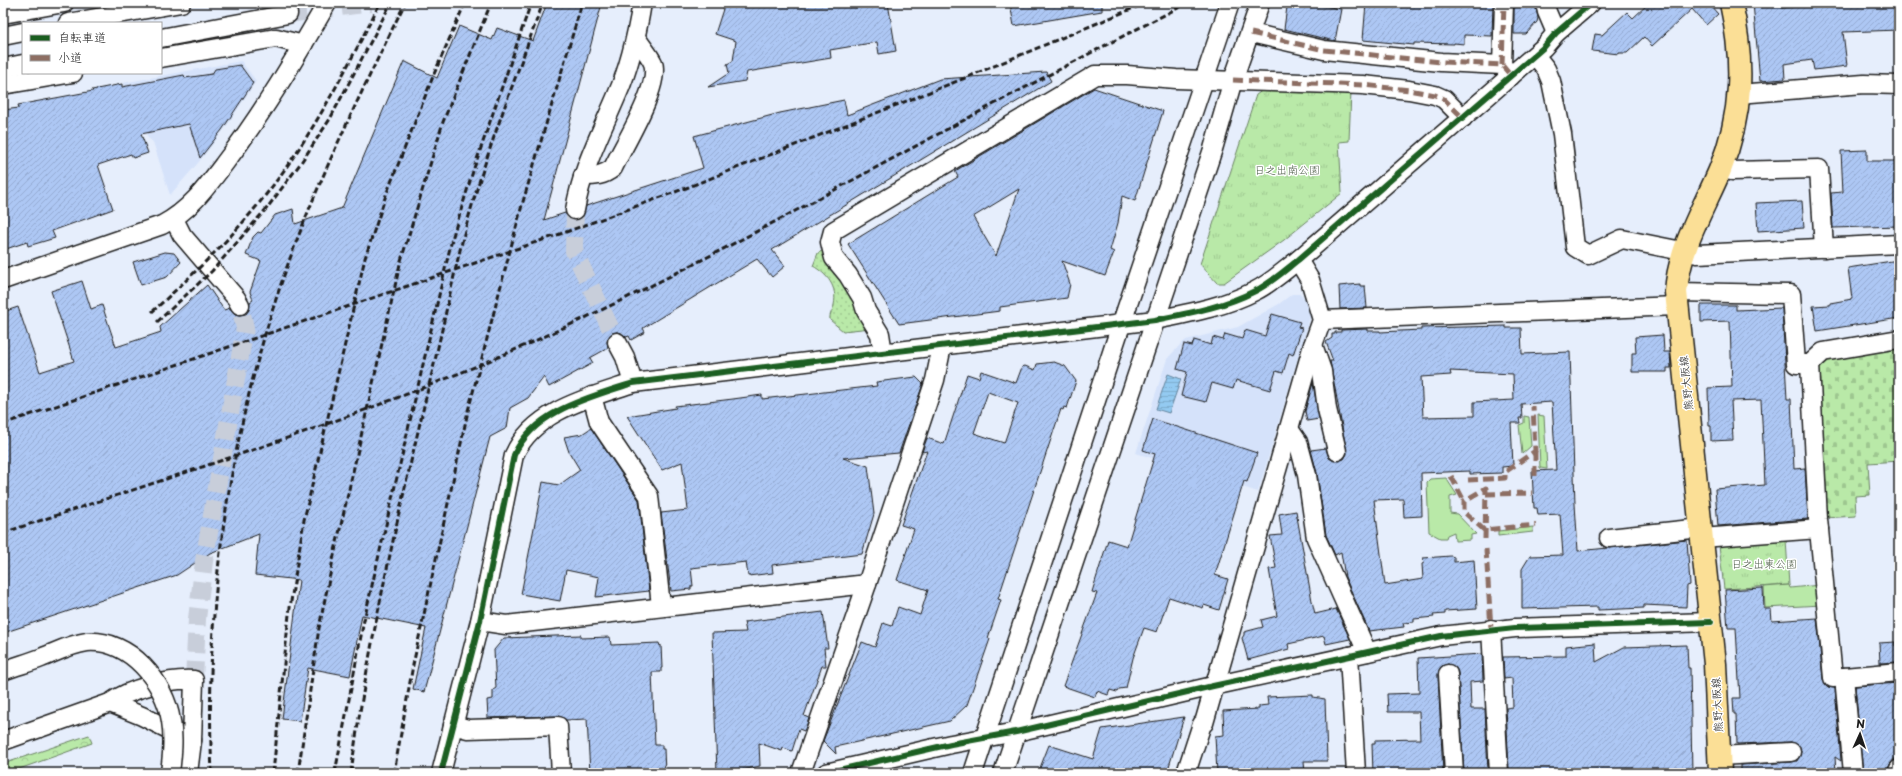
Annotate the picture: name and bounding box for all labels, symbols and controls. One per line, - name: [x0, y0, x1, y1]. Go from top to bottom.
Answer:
- legend: [22, 22, 162, 74]
- text: 自転車道: [58, 28, 106, 46]
- text: 小道: [58, 48, 82, 66]
- park label: 日之出南公園: [1254, 161, 1320, 178]
- street label: 熊野大阪線: [1674, 355, 1697, 411]
- park label: 日之出東公園: [1731, 555, 1797, 572]
- street label: 熊野大阪線: [1707, 677, 1726, 733]
- north arrow: [1840, 714, 1880, 754]
- text: N: [1856, 715, 1866, 732]

